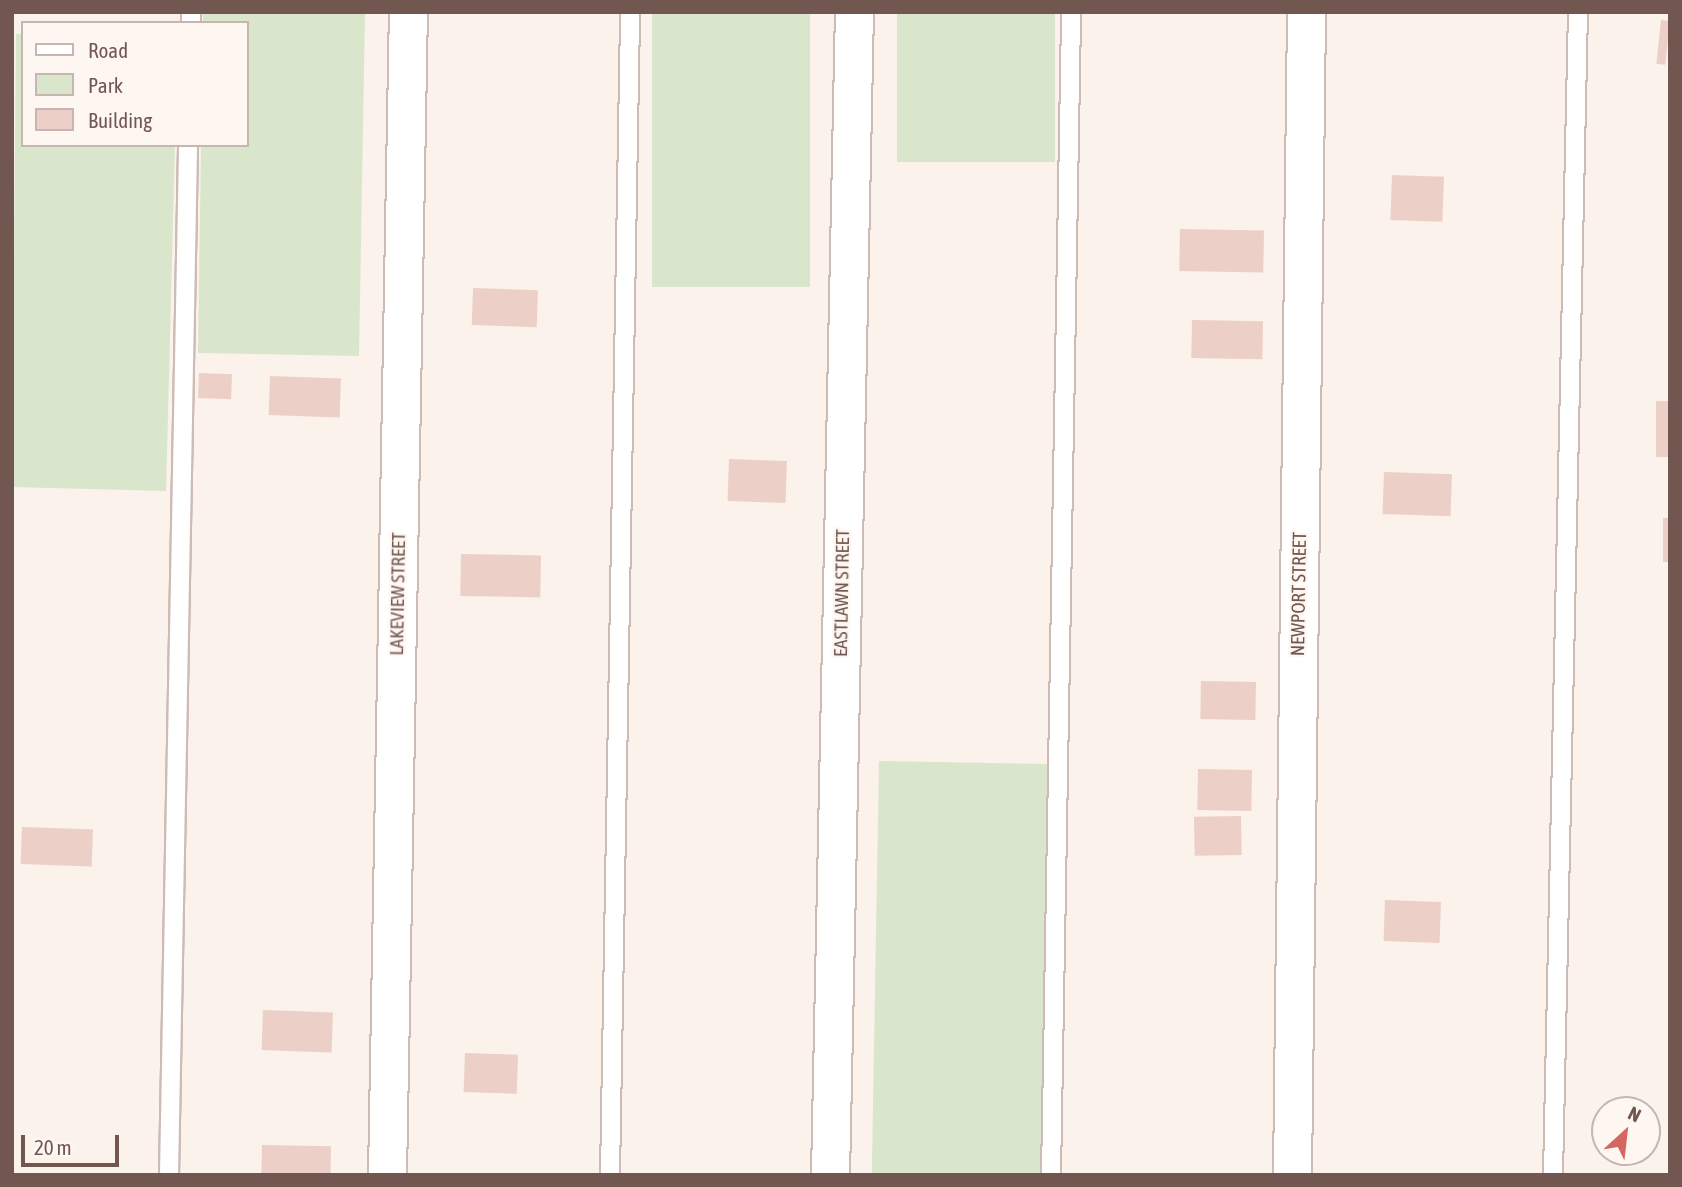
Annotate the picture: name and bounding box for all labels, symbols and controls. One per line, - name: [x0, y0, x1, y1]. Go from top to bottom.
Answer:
- legend: [21, 21, 248, 147]
- text: Road: [88, 38, 128, 62]
- text: Park: [88, 73, 123, 97]
- text: Building: [88, 108, 152, 132]
- street label: EASTLAWN STREET: [829, 529, 855, 657]
- street label: LAKEVIEW STREET: [386, 532, 410, 656]
- street label: NEWPORT STREET: [1287, 532, 1311, 656]
- north arrow: [1591, 1096, 1661, 1166]
- text: N: [1625, 1102, 1645, 1126]
- scale bar: [24, 1120, 122, 1164]
- text: 20 m: [34, 1135, 72, 1159]

